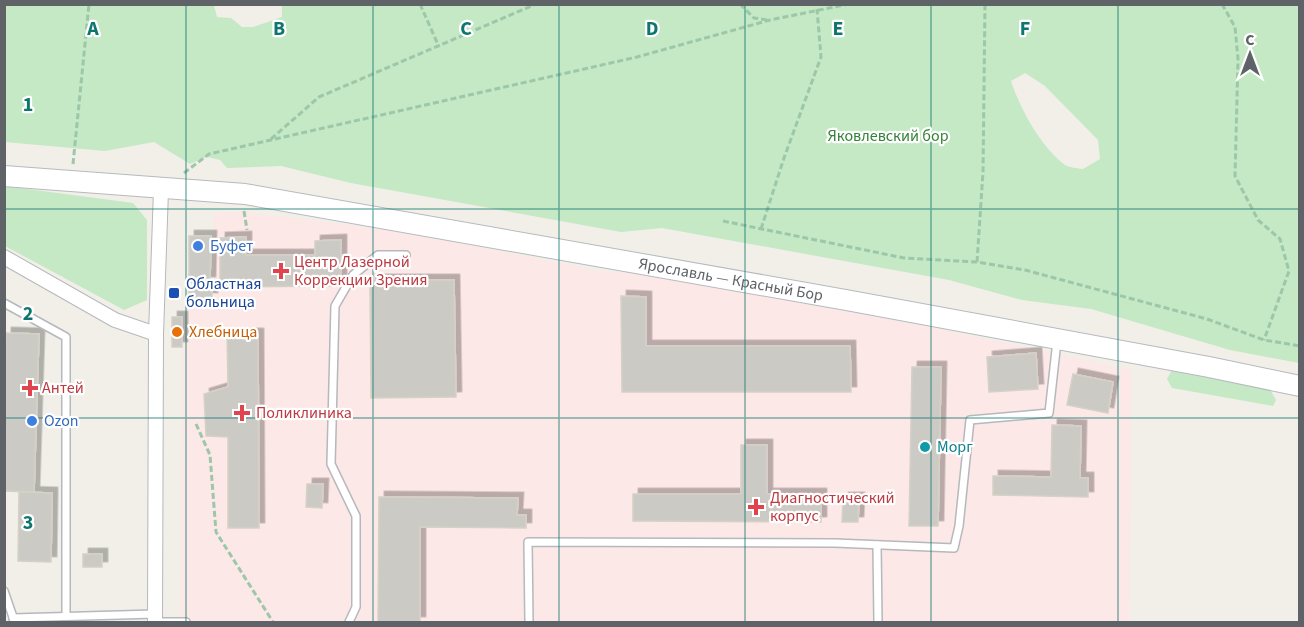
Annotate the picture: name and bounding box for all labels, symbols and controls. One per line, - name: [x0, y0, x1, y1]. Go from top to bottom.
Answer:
- text: A: [86, 15, 99, 43]
- text: B: [273, 15, 285, 43]
- text: C: [460, 15, 472, 43]
- text: D: [646, 15, 658, 43]
- text: E: [833, 15, 843, 43]
- text: F: [1020, 15, 1030, 43]
- north arrow: [1220, 24, 1280, 84]
- text: С: [1245, 29, 1255, 51]
- text: 1: [23, 91, 33, 119]
- park label: Яковлевский бор: [827, 125, 949, 147]
- place label: Буфет: [210, 235, 253, 257]
- marker: Буфет: [191, 239, 205, 253]
- place label: Центр Лазерной Коррекции Зрения: [294, 251, 428, 291]
- street label: Ярославль — Красный Бор: [637, 253, 825, 307]
- marker: Центр Лазерной Коррекции Зрения: [272, 262, 290, 280]
- place label: Областная больница: [186, 273, 262, 313]
- marker: Областная больница: [167, 286, 181, 300]
- text: 2: [23, 300, 33, 328]
- place label: Хлебница: [189, 321, 257, 343]
- marker: Хлебница: [170, 325, 184, 339]
- place label: Антей: [42, 377, 84, 399]
- marker: Антей: [23, 381, 37, 395]
- place label: Поликлиника: [256, 402, 352, 424]
- marker: Поликлиника: [233, 404, 251, 422]
- place label: Ozon: [44, 410, 79, 432]
- marker: Ozon: [25, 414, 39, 428]
- place label: Морг: [937, 436, 973, 458]
- marker: Морг: [918, 440, 932, 454]
- place label: Диагностический корпус: [770, 487, 895, 527]
- marker: Диагностический корпус: [747, 498, 765, 516]
- text: 3: [23, 509, 33, 537]

